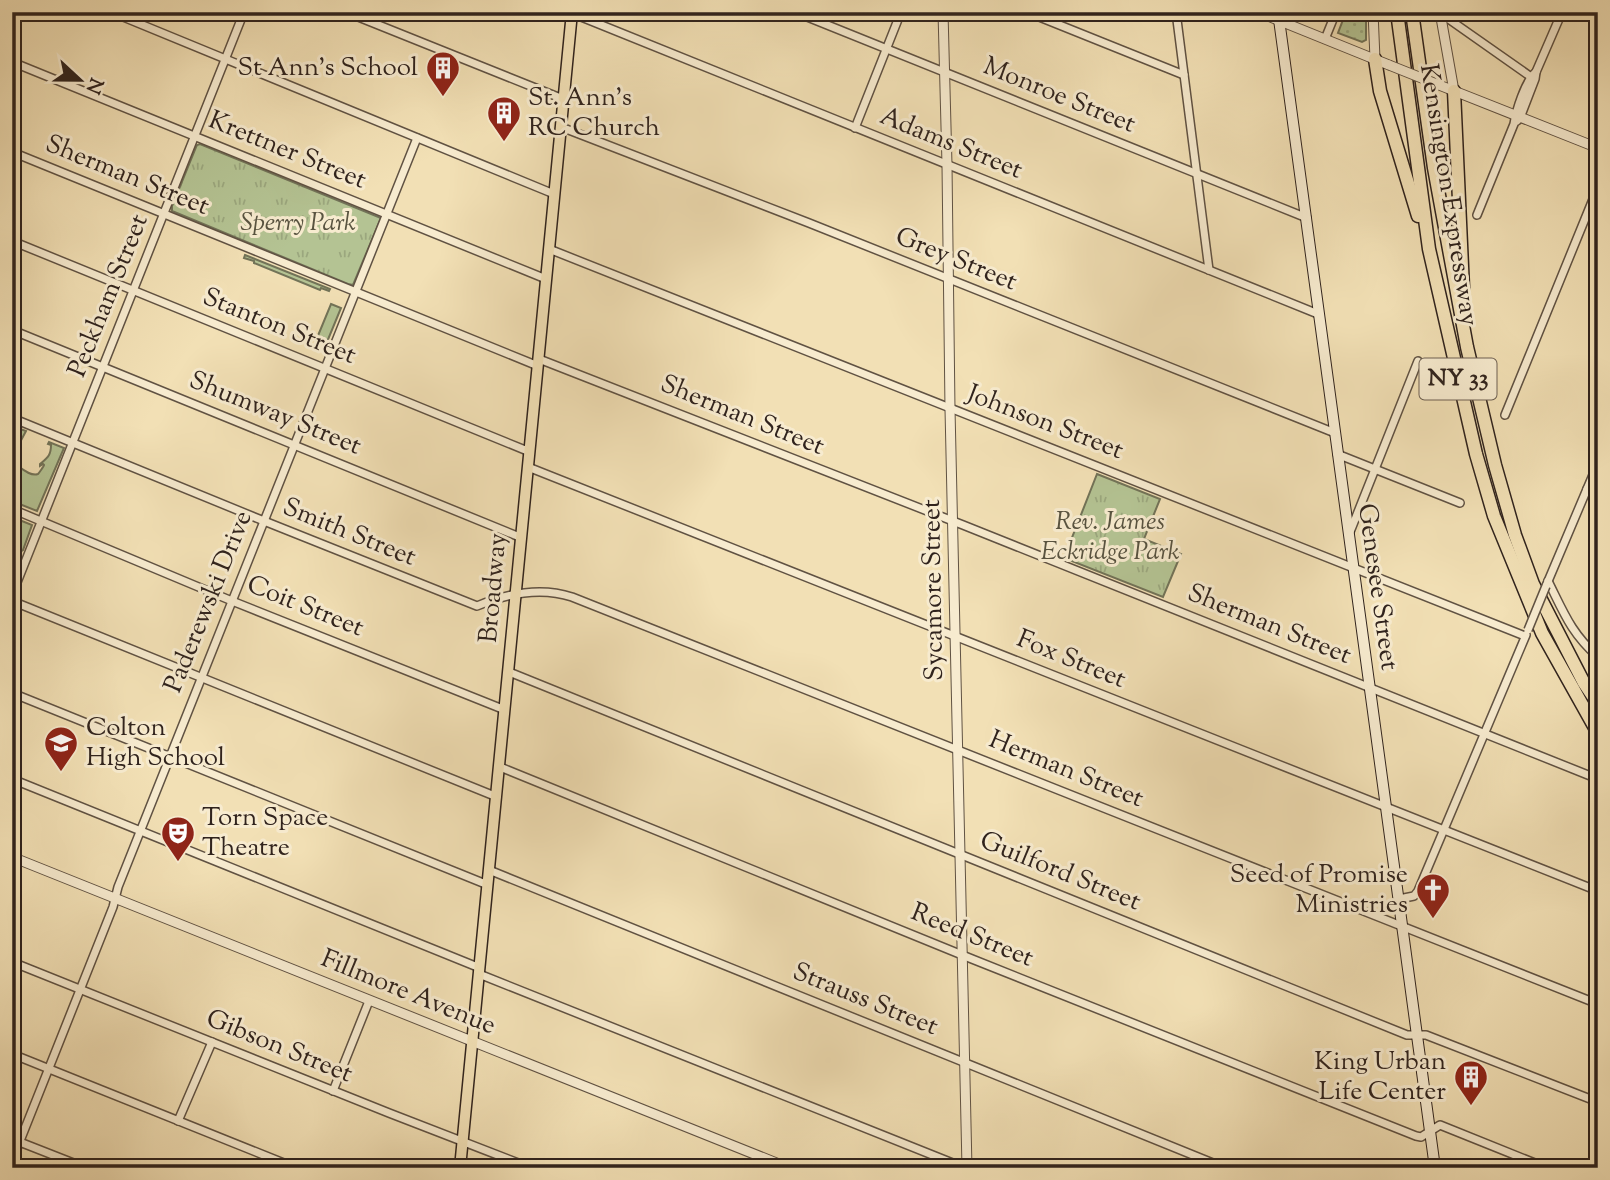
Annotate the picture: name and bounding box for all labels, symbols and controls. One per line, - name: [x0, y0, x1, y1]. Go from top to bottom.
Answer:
- north arrow: [46, 46, 116, 116]
- building icon: St Ann's School: [424, 49, 462, 98]
- street label: Monroe Street: [977, 49, 1141, 143]
- place label: St Ann's School: [237, 50, 418, 87]
- street label: Kensington Expressway: [1409, 61, 1487, 329]
- text: N: [78, 73, 109, 98]
- place label: St. Ann's RC Church: [528, 80, 660, 147]
- building icon: St. Ann's RC Church: [485, 94, 523, 143]
- street label: Adams Street: [874, 99, 1028, 189]
- street label: Krettner Street: [202, 102, 372, 200]
- street label: Sherman Street: [39, 126, 215, 226]
- park label: Sperry Park: [240, 205, 356, 242]
- street label: Peckham Street: [59, 209, 159, 383]
- street label: Grey Street: [890, 219, 1023, 301]
- street label: Stanton Street: [197, 279, 361, 375]
- road number: NY 33: [1420, 358, 1496, 400]
- street label: Shumway Street: [183, 363, 367, 465]
- street label: Sherman Street: [654, 366, 830, 466]
- street label: Johnson Street: [960, 375, 1129, 470]
- street label: Smith Street: [277, 489, 421, 577]
- street label: Sycamore Street: [914, 499, 954, 681]
- street label: Genesee Street: [1347, 501, 1407, 673]
- park label: Rev. James Eckridge Park: [1040, 504, 1180, 571]
- street label: Paderewski Drive: [156, 505, 262, 699]
- street label: Broadway: [471, 531, 517, 645]
- street label: Coit Street: [241, 567, 369, 647]
- street label: Sherman Street: [1181, 575, 1357, 675]
- street label: Fox Street: [1011, 621, 1131, 699]
- place label: Colton High School: [86, 710, 225, 777]
- street label: Herman Street: [983, 722, 1149, 818]
- school or university icon: Colton High School: [42, 724, 80, 773]
- place label: Torn Space Theatre: [202, 800, 328, 867]
- theatre icon: Torn Space Theatre: [159, 814, 197, 863]
- street label: Guilford Street: [974, 823, 1146, 921]
- place label: Seed of Promise Ministries: [1230, 857, 1408, 924]
- church icon: Seed of Promise Ministries: [1414, 871, 1452, 920]
- street label: Reed Street: [905, 895, 1039, 977]
- street label: Fillmore Avenue: [315, 941, 501, 1045]
- street label: Strauss Street: [787, 954, 943, 1046]
- street label: Gibson Street: [200, 1001, 358, 1093]
- place label: King Urban Life Center: [1314, 1044, 1446, 1111]
- building icon: King Urban Life Center: [1452, 1058, 1490, 1107]

